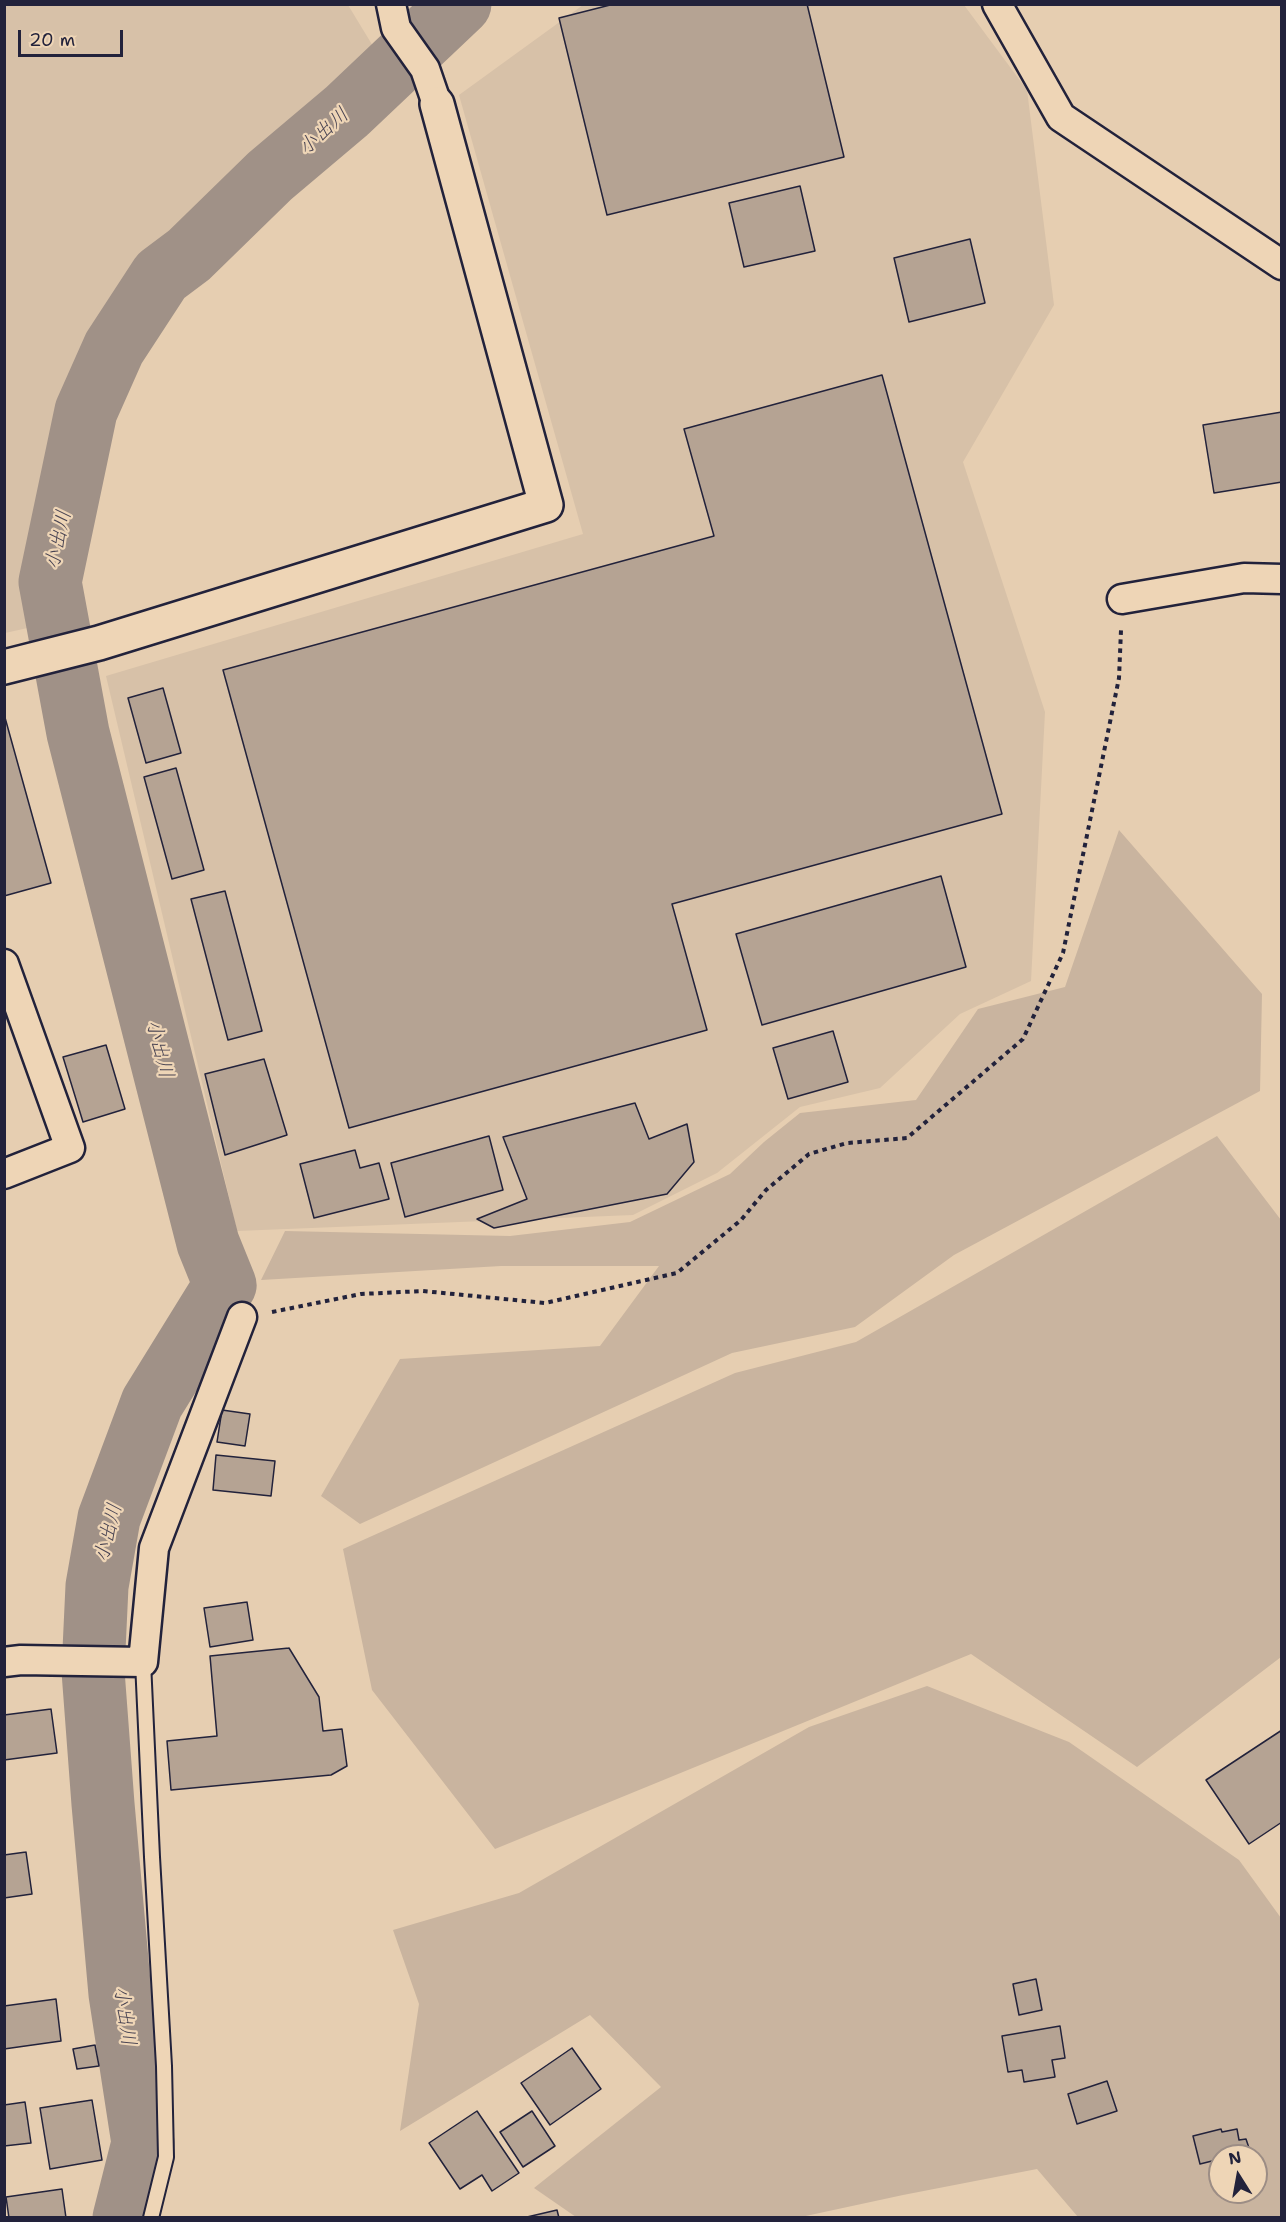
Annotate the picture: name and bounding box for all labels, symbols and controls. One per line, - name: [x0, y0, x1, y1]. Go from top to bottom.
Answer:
- scale bar: [21, 18, 126, 56]
- text: 20 m: [29, 28, 75, 52]
- water label: 小出川: [294, 103, 354, 161]
- water label: 小出川: [41, 508, 77, 572]
- water label: 小出川: [140, 1017, 178, 1081]
- water label: 小出川: [90, 1501, 128, 1565]
- water label: 小出川: [108, 1985, 140, 2047]
- north arrow: [1208, 2144, 1268, 2204]
- text: N: [1227, 2146, 1243, 2169]

